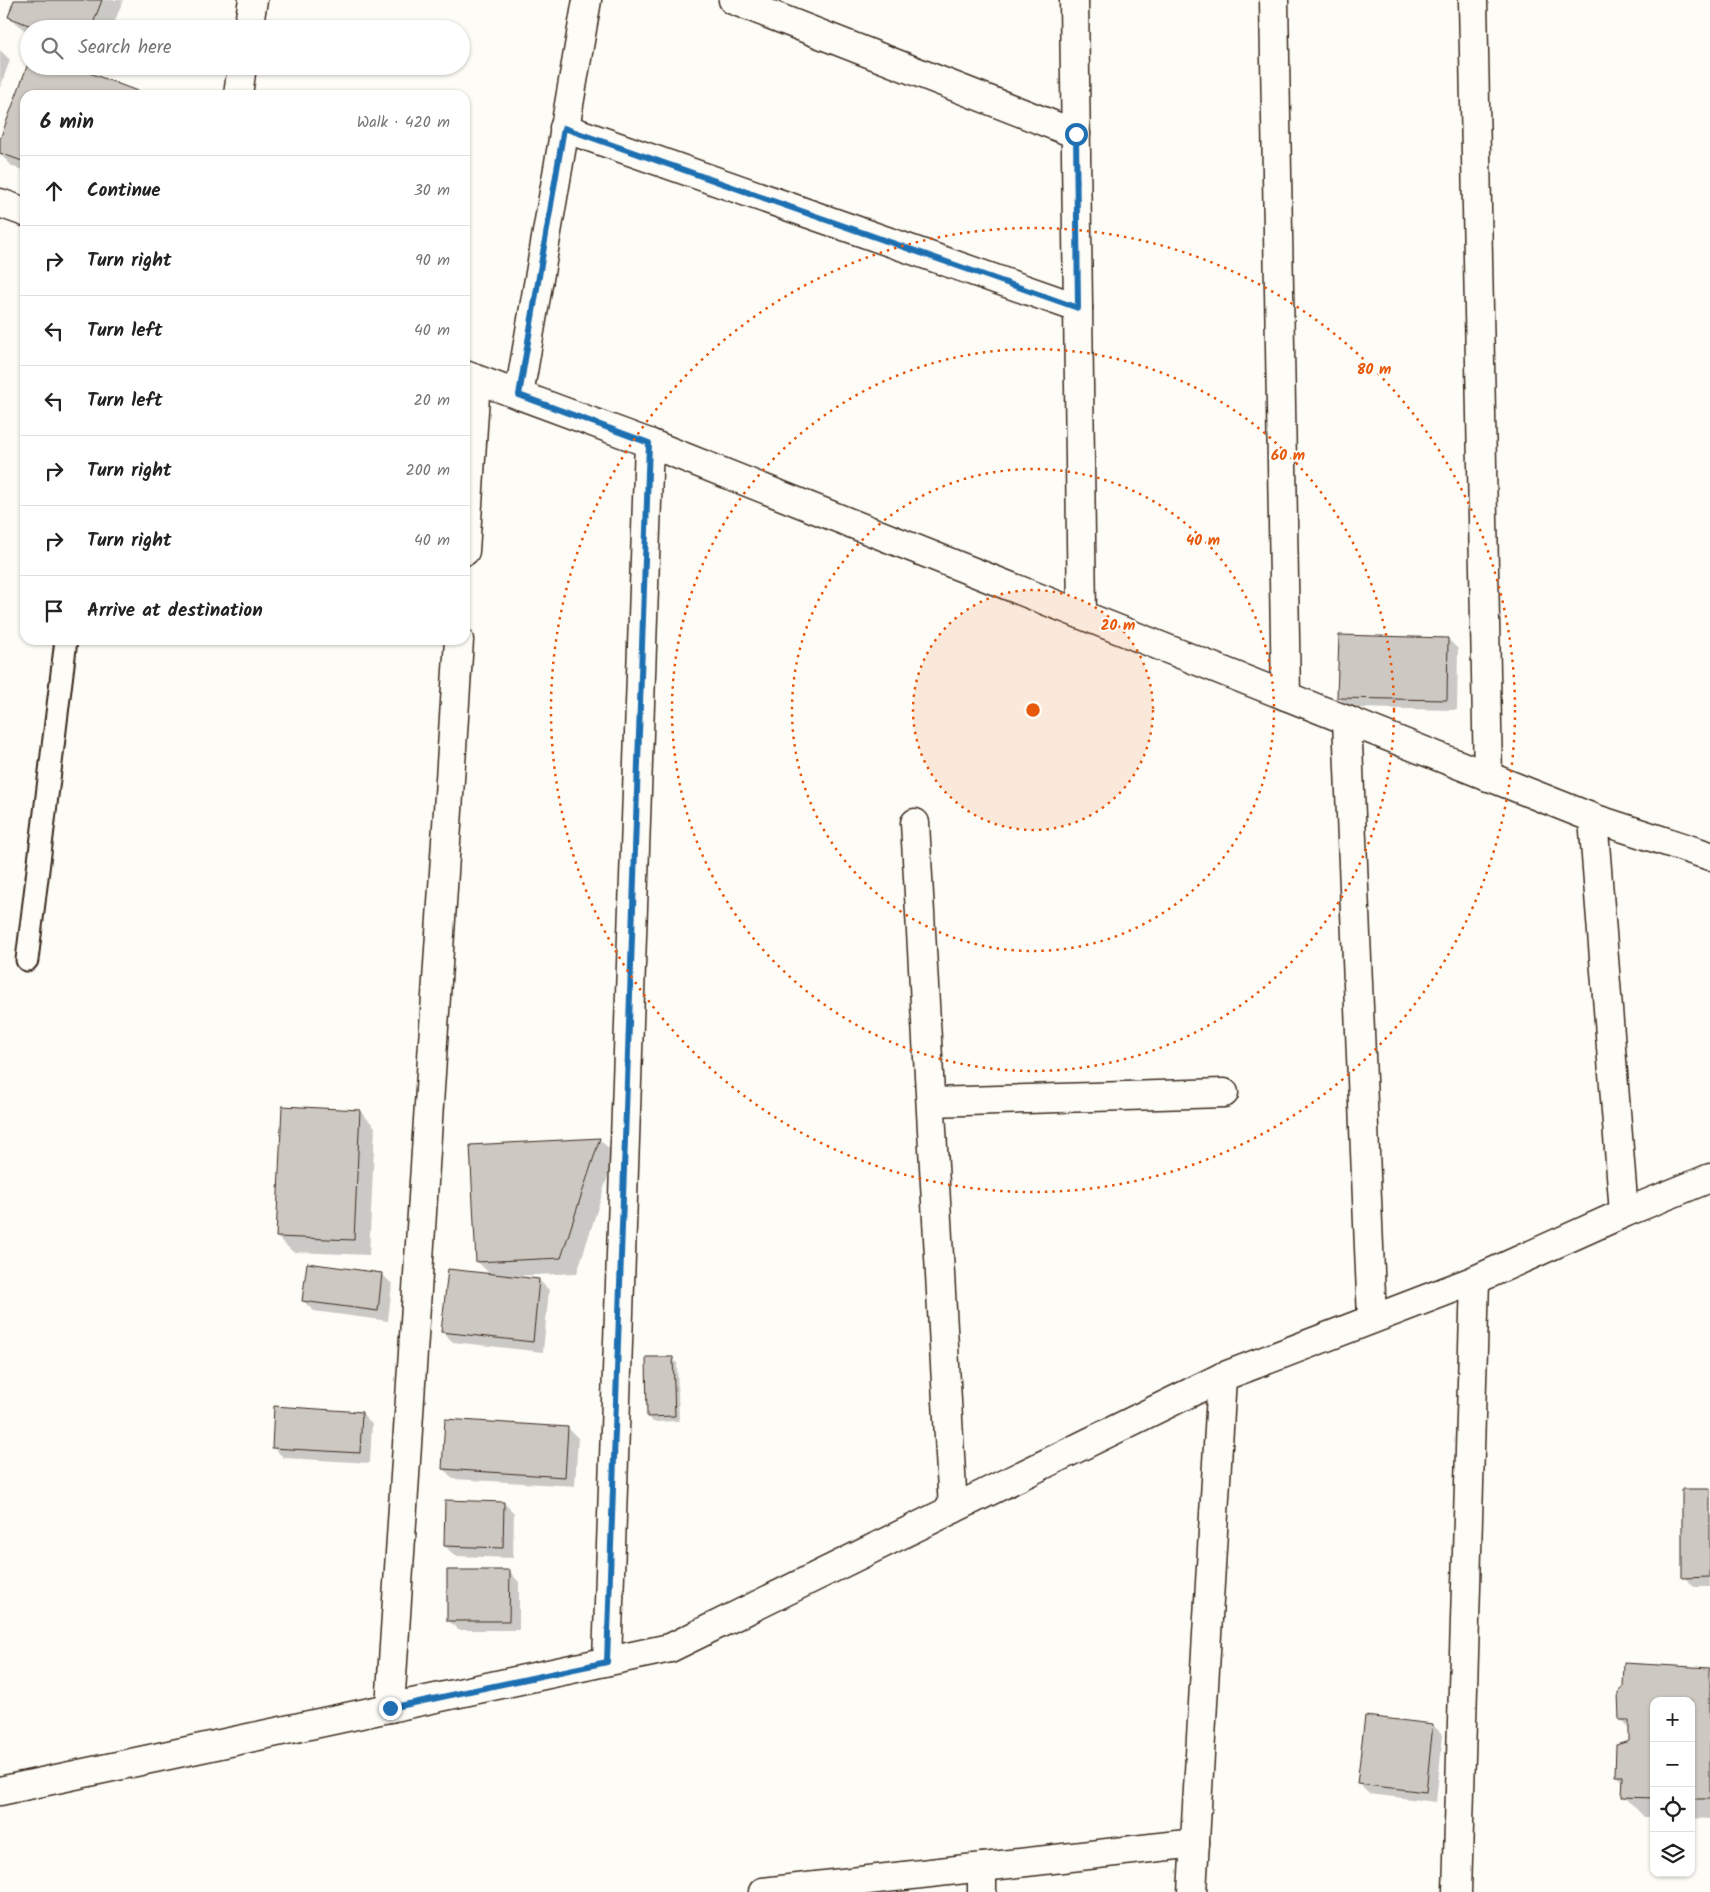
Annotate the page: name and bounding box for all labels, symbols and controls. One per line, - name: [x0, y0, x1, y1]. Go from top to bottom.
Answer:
- search box: [20, 20, 470, 75]
- text: Search here: [78, 33, 172, 63]
- icon: search: [38, 34, 66, 62]
- text: 6 min: [40, 106, 94, 139]
- text: Walk · 420 m: [357, 110, 450, 135]
- route start: [1065, 123, 1088, 146]
- text: Continue: [87, 176, 160, 206]
- icon: ahead: [40, 177, 68, 205]
- text: 30 m: [414, 178, 450, 203]
- text: Turn right: [87, 246, 172, 276]
- icon: right: [40, 247, 68, 275]
- text: 90 m: [415, 248, 450, 273]
- text: Turn left: [87, 316, 162, 346]
- icon: left: [40, 317, 68, 345]
- text: 40 m: [414, 318, 450, 343]
- text: 80 m: [1357, 358, 1391, 382]
- text: Turn left: [87, 386, 162, 416]
- icon: left: [40, 387, 68, 415]
- text: 20 m: [414, 388, 450, 413]
- text: 60 m: [1271, 444, 1305, 468]
- text: Turn right: [87, 456, 172, 486]
- icon: right: [40, 457, 68, 485]
- text: 200 m: [406, 458, 450, 483]
- text: Turn right: [87, 526, 172, 556]
- icon: right: [40, 527, 68, 555]
- text: 40 m: [414, 528, 450, 553]
- text: 40 m: [1186, 529, 1220, 553]
- text: Arrive at destination: [87, 596, 263, 626]
- icon: arrive: [40, 597, 68, 625]
- text: 20 m: [1101, 614, 1135, 638]
- centre of rings: [1024, 701, 1042, 719]
- route end: [379, 1697, 402, 1720]
- map controls: [1650, 1697, 1695, 1877]
- button: +: [1650, 1697, 1695, 1742]
- button: −: [1650, 1742, 1695, 1787]
- button: locate: [1650, 1787, 1695, 1832]
- button: layers: [1650, 1832, 1695, 1877]

